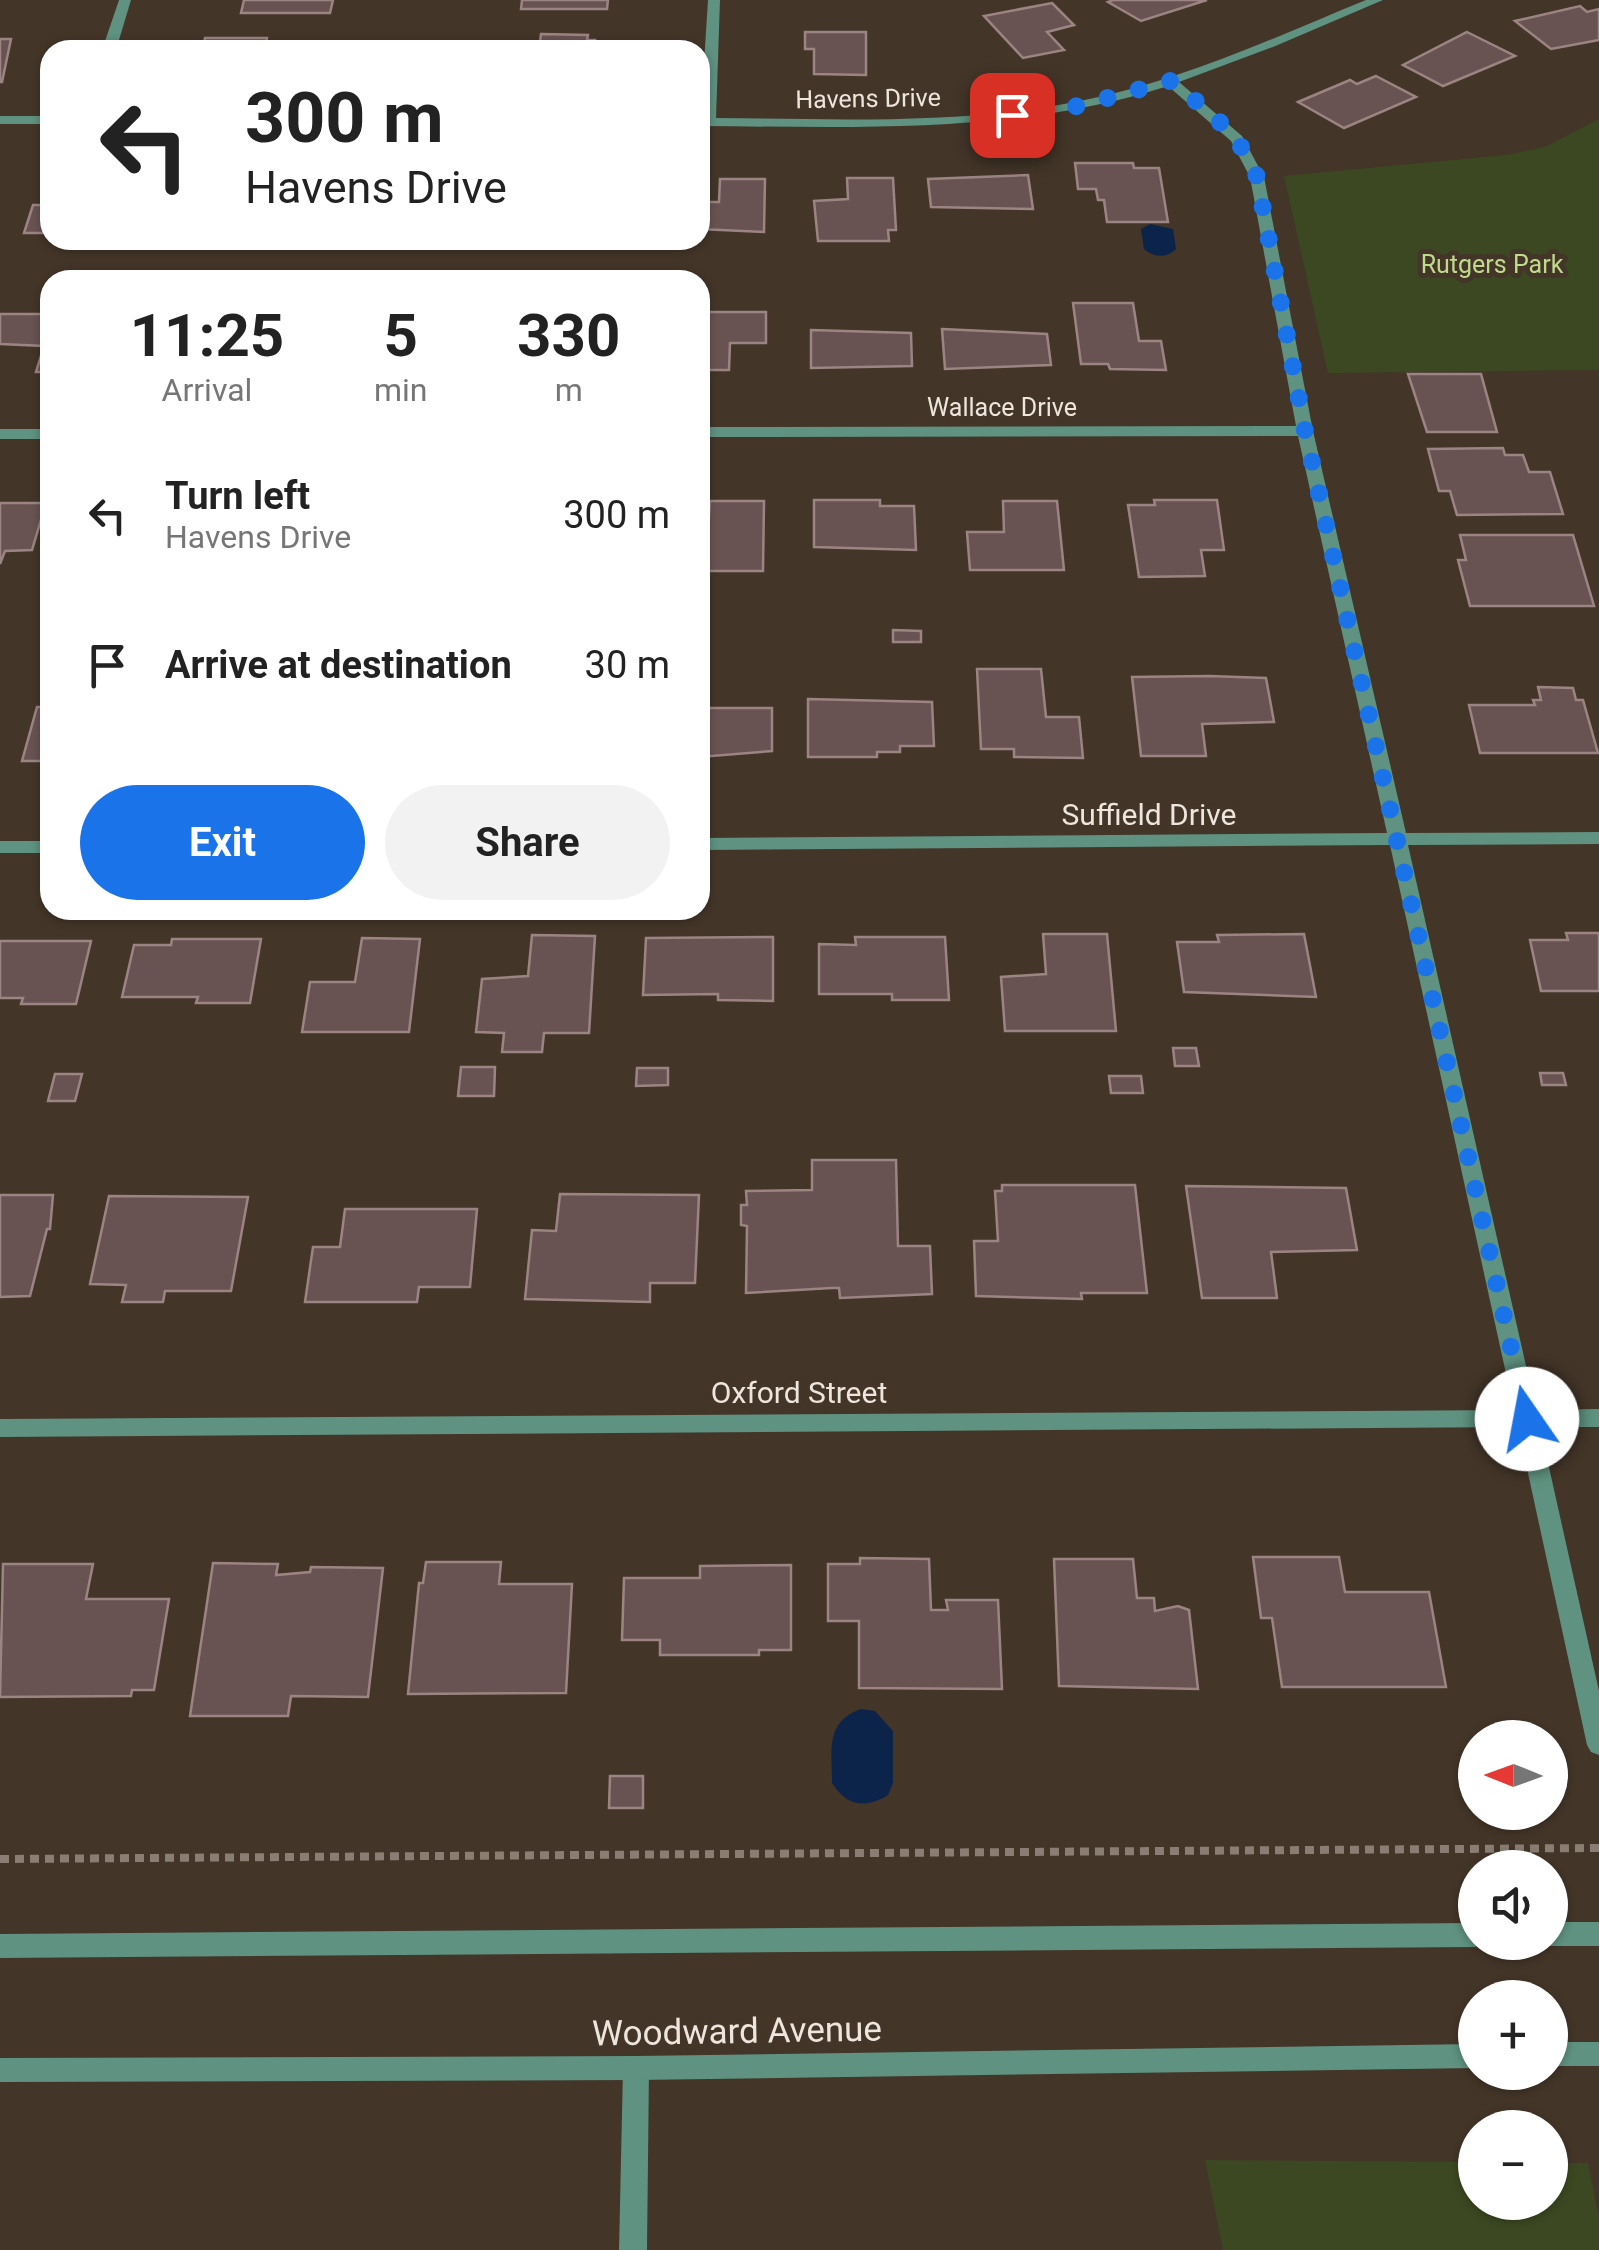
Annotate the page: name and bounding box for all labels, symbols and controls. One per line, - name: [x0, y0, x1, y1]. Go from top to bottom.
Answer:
- pin: [970, 73, 1055, 158]
- text: 300 m: [245, 77, 444, 159]
- icon: left: [80, 80, 210, 210]
- street label: Havens Drive: [795, 83, 941, 114]
- icon: arrive: [985, 88, 1040, 143]
- text: Havens Drive: [245, 161, 507, 214]
- park label: Rutgers Park: [1421, 250, 1564, 279]
- text: 11:25: [130, 300, 284, 371]
- text: 5: [383, 300, 418, 371]
- text: 330: [517, 300, 620, 371]
- text: Arrival: [162, 371, 252, 409]
- text: min: [374, 371, 427, 409]
- text: m: [555, 371, 583, 409]
- street label: Wallace Drive: [927, 393, 1077, 422]
- text: Turn left: [165, 474, 310, 518]
- icon: left: [80, 488, 135, 543]
- text: 300 m: [563, 493, 670, 537]
- text: Havens Drive: [165, 518, 351, 556]
- icon: arrive: [80, 638, 135, 693]
- text: Arrive at destination: [165, 643, 512, 687]
- text: 30 m: [585, 643, 670, 687]
- button: Exit: [80, 785, 365, 900]
- button: Share: [385, 785, 670, 900]
- street label: Suffield Drive: [1062, 797, 1236, 832]
- position arrow: [1475, 1367, 1579, 1471]
- street label: Oxford Street: [711, 1375, 887, 1410]
- north arrow: [1458, 1720, 1568, 1830]
- map controls: [1458, 1720, 1568, 2220]
- button: sound: [1458, 1850, 1568, 1960]
- button: +: [1458, 1980, 1568, 2090]
- street label: Woodward Avenue: [592, 2008, 882, 2055]
- button: −: [1458, 2110, 1568, 2220]

